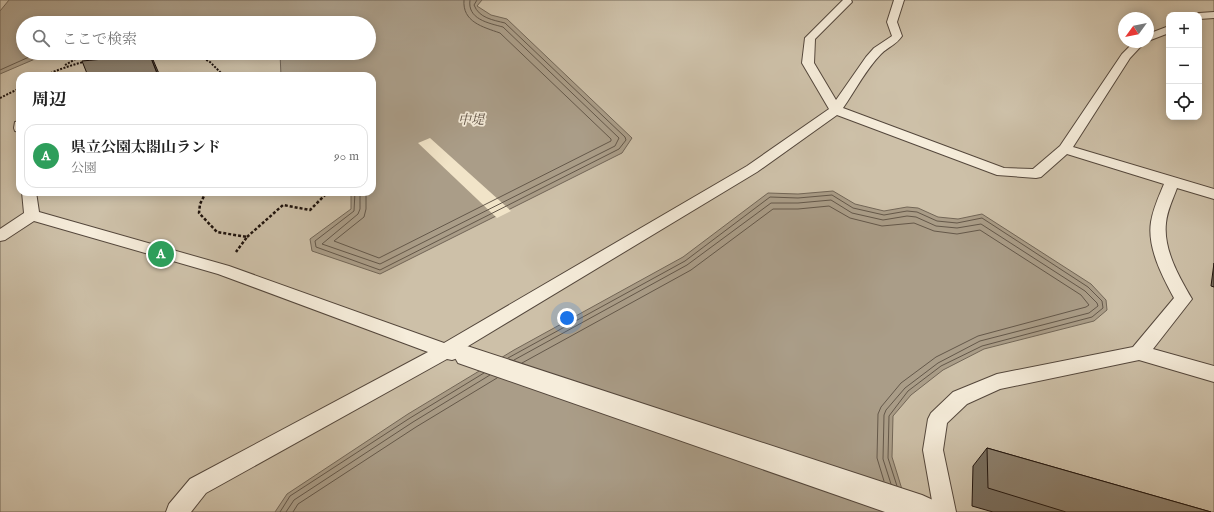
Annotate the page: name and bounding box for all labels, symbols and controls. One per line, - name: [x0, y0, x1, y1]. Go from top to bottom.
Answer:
- north arrow: [1118, 12, 1154, 48]
- map controls: [1166, 12, 1202, 120]
- button: +: [1166, 12, 1202, 48]
- search box: [16, 16, 376, 60]
- icon: search: [30, 27, 52, 49]
- text: ここで検索: [62, 30, 137, 49]
- button: −: [1166, 48, 1202, 84]
- button: locate: [1166, 84, 1202, 120]
- text: 周辺: [32, 90, 66, 111]
- water label: 中堤: [458, 112, 486, 129]
- text: 県立公園太閤山ランド: [71, 138, 221, 157]
- text: A: [42, 148, 50, 165]
- text: 90 m: [334, 148, 359, 165]
- text: 公園: [71, 160, 97, 177]
- pin: A: [148, 239, 174, 269]
- your location: [557, 308, 577, 328]

